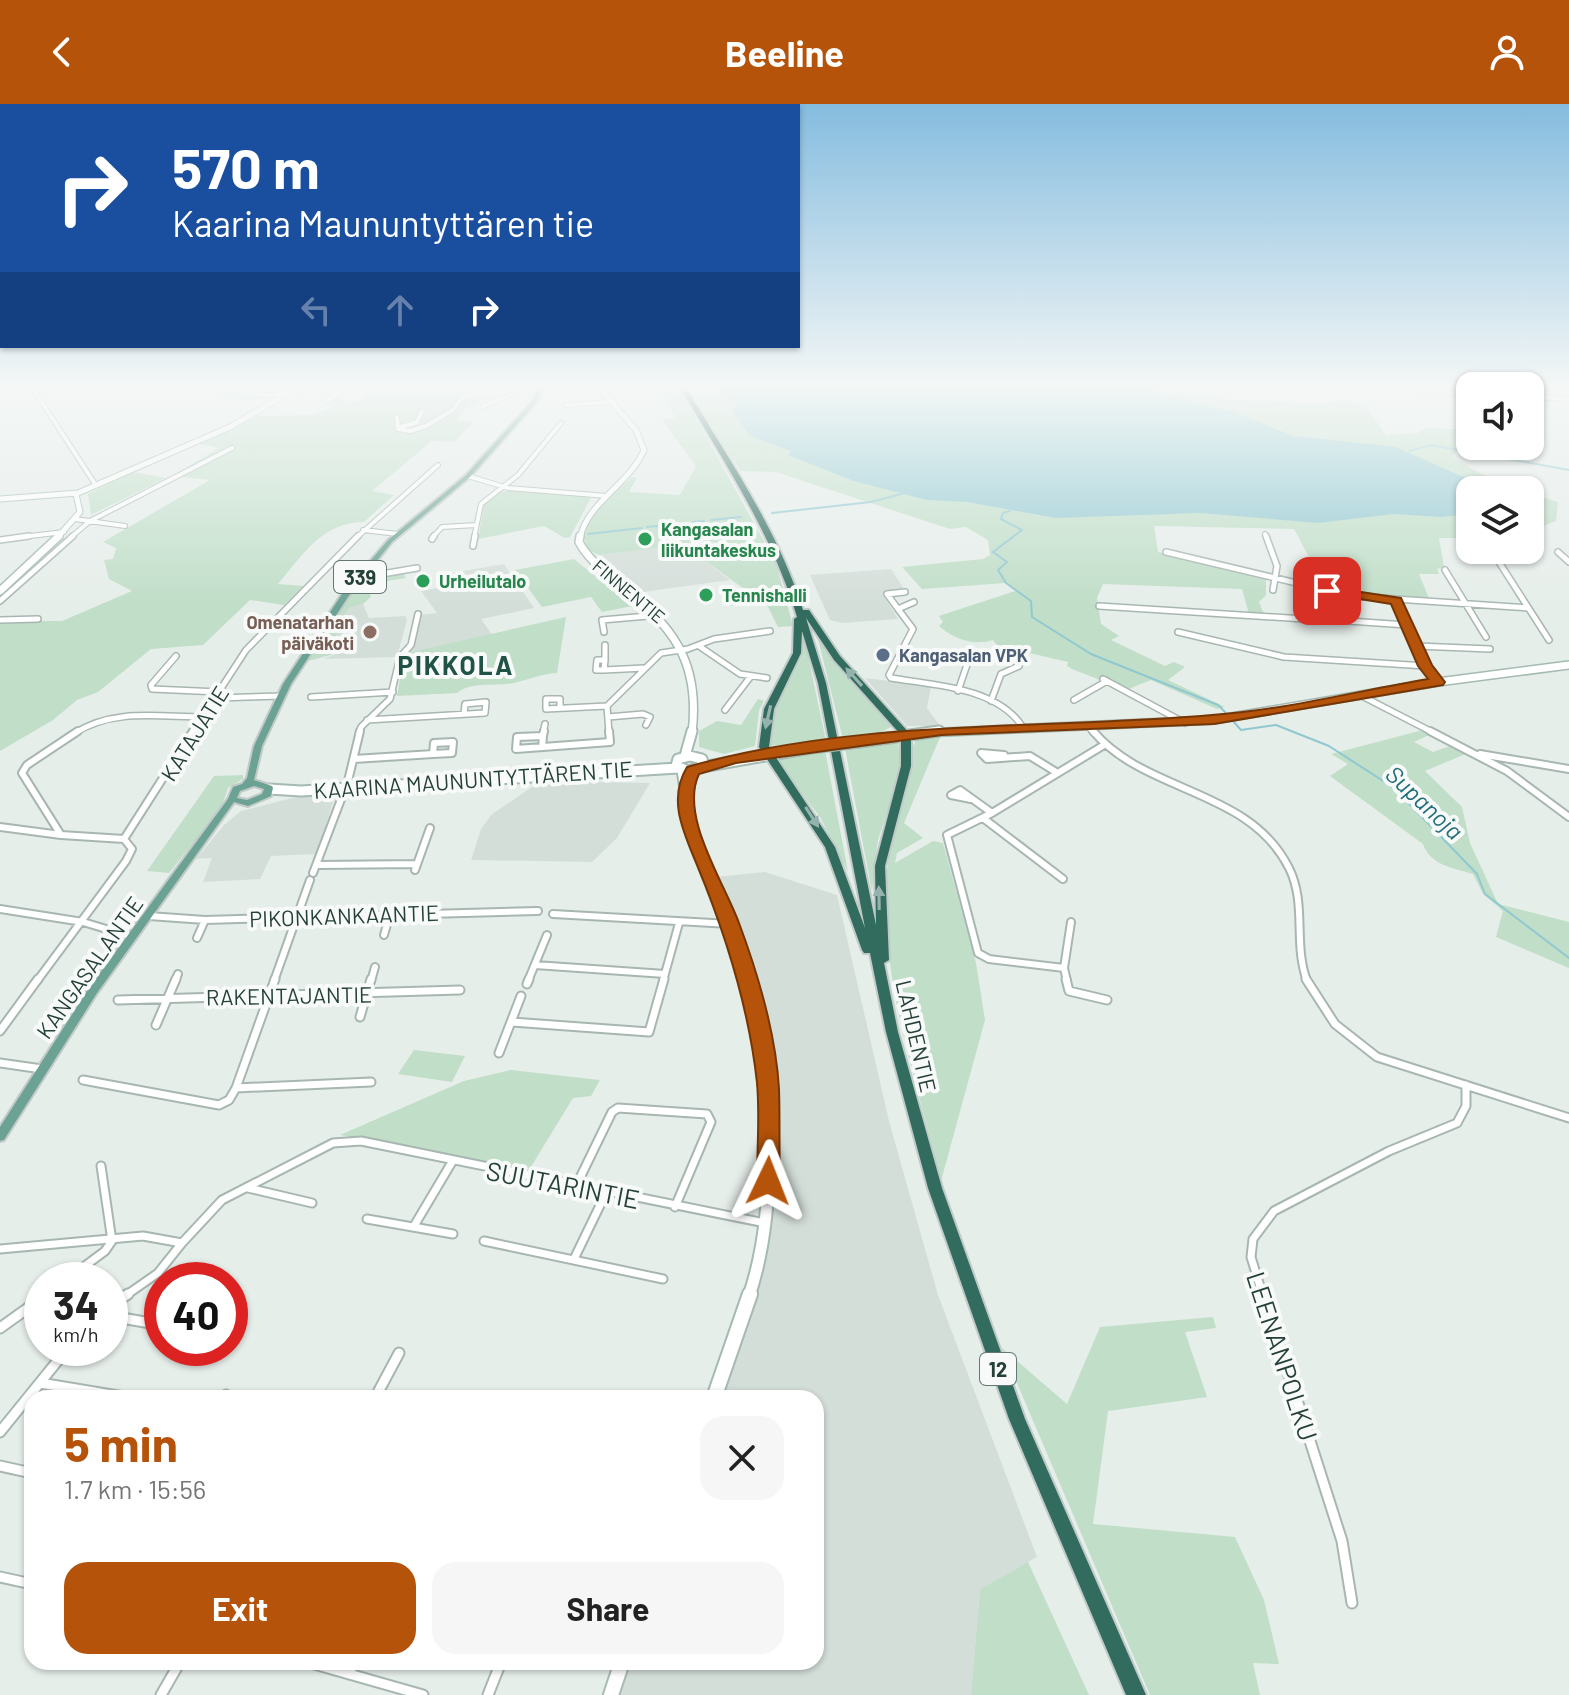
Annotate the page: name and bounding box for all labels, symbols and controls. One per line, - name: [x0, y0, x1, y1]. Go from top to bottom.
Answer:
- icon: back: [40, 30, 84, 74]
- icon: person: [1485, 30, 1529, 74]
- text: Beeline: [725, 31, 844, 74]
- text: 570 m: [172, 133, 320, 200]
- icon: right: [40, 136, 144, 240]
- text: Kaarina Maununtyttären tie: [172, 201, 594, 244]
- icon: left: [294, 288, 338, 332]
- icon: ahead: [378, 288, 422, 332]
- icon: right: [462, 288, 506, 332]
- map controls: [1456, 372, 1544, 564]
- button: sound: [1456, 372, 1544, 460]
- button: layers: [1456, 476, 1544, 564]
- place label: Kangasalan liikuntakeskus: [661, 518, 776, 561]
- marker: Kangasalan liikuntakeskus: [636, 530, 654, 548]
- street label: FINNENTIE: [588, 554, 670, 628]
- pin: [1293, 557, 1361, 625]
- road number: 339: [334, 561, 386, 593]
- icon: arrive: [1305, 569, 1349, 613]
- place label: Urheilutalo: [439, 570, 526, 592]
- marker: Urheilutalo: [414, 572, 432, 590]
- place label: Tennishalli: [722, 584, 807, 606]
- marker: Tennishalli: [697, 586, 715, 604]
- place label: Omenatarhan päiväkoti: [246, 611, 354, 654]
- marker: Omenatarhan päiväkoti: [361, 623, 379, 641]
- place label: Kangasalan VPK: [899, 644, 1028, 666]
- marker: Kangasalan VPK: [874, 646, 892, 664]
- district label: PIKKOLA: [397, 649, 515, 680]
- one-way arrow: [846, 668, 864, 687]
- street label: KATAJATIE: [155, 681, 233, 785]
- one-way arrow: [762, 704, 774, 729]
- street label: KAARINA MAUNUNTYTTÄREN TIE: [313, 755, 633, 803]
- water label: Supanoja: [1380, 759, 1470, 845]
- one-way arrow: [804, 806, 819, 828]
- one-way arrow: [873, 885, 885, 910]
- street label: KANGASALANTIE: [30, 891, 148, 1043]
- street label: PIKONKANKAANTIE: [249, 899, 439, 931]
- street label: LAHDENTIE: [891, 977, 943, 1095]
- street label: RAKENTAJANTIE: [205, 981, 373, 1009]
- position arrow: [726, 1139, 810, 1223]
- street label: SUUTARINTIE: [484, 1154, 642, 1214]
- speed limit sign: 40: [144, 1262, 248, 1366]
- street label: LEENANPOLKU: [1241, 1268, 1325, 1444]
- text: 34: [53, 1280, 99, 1328]
- text: km/h: [53, 1322, 99, 1346]
- road number: 12: [980, 1353, 1016, 1385]
- text: 5 min: [64, 1414, 178, 1472]
- button: close: [700, 1416, 784, 1500]
- text: 1.7 km · 15:56: [64, 1473, 206, 1504]
- button: Exit: [64, 1562, 416, 1654]
- button: Share: [432, 1562, 784, 1654]

